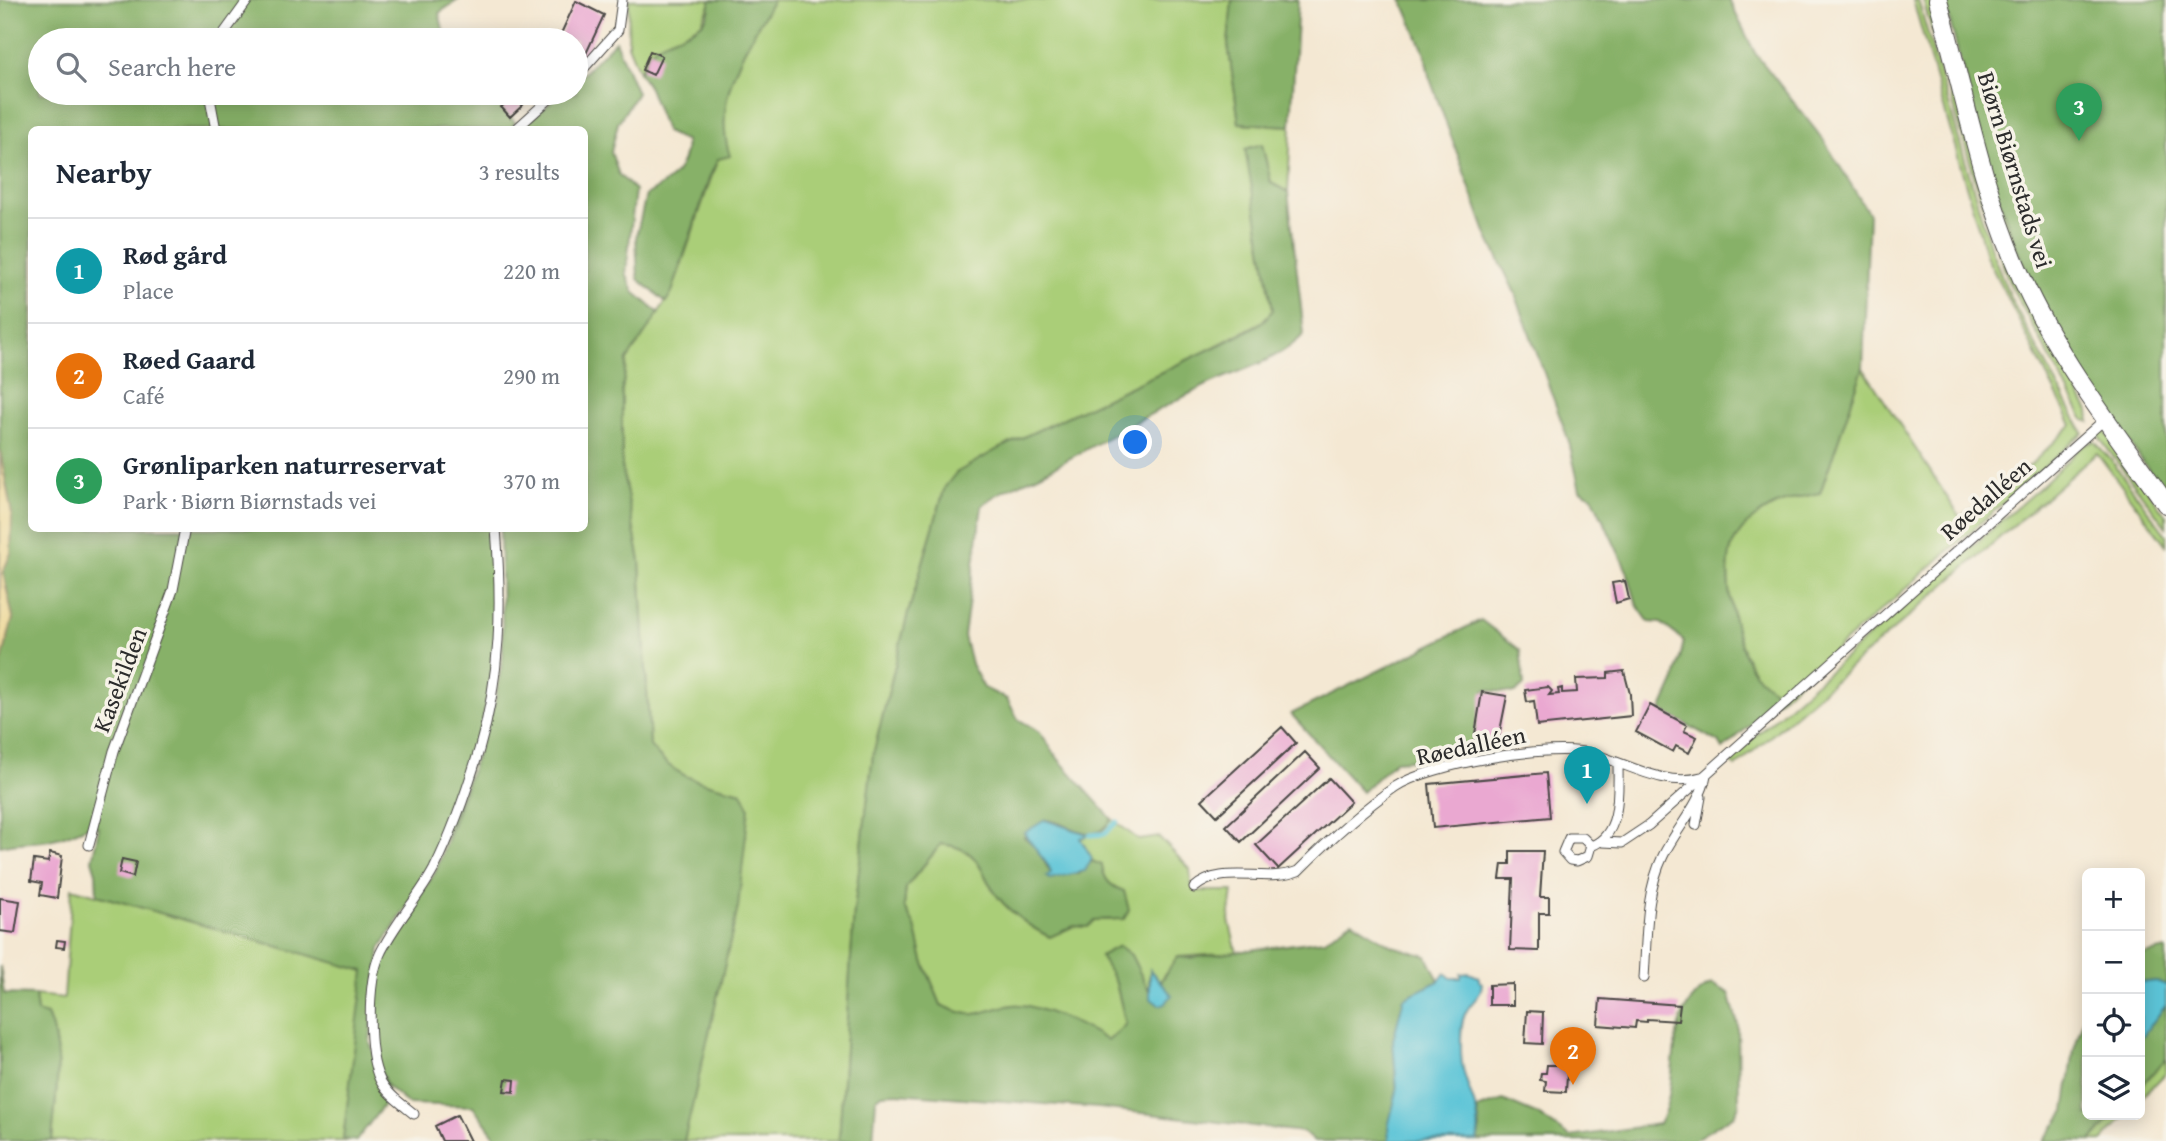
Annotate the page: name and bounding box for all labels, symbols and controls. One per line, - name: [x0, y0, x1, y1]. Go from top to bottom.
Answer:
- search box: [28, 28, 588, 105]
- text: Search here: [108, 47, 236, 86]
- icon: search: [52, 48, 90, 86]
- street label: Biørn Biørnstads vei: [1969, 67, 2062, 273]
- pin: 3: [2056, 83, 2102, 141]
- text: Nearby: [56, 150, 152, 194]
- text: 3 results: [479, 155, 560, 188]
- text: Rød gård: [123, 235, 227, 274]
- text: 1: [73, 254, 85, 287]
- text: 220 m: [503, 254, 560, 287]
- text: Place: [123, 274, 174, 307]
- text: Røed Gaard: [123, 340, 255, 379]
- text: 2: [73, 359, 85, 392]
- text: 290 m: [503, 359, 560, 392]
- text: Café: [123, 379, 165, 412]
- your location: [1118, 425, 1152, 459]
- text: Grønliparken naturreservat: [123, 445, 446, 484]
- street label: Røedalléen: [1932, 449, 2039, 548]
- text: 3: [73, 464, 85, 497]
- text: 370 m: [503, 464, 560, 497]
- text: Park · Biørn Biørnstads vei: [123, 484, 376, 517]
- street label: Kasekilden: [84, 622, 156, 737]
- street label: Røedalléen: [1413, 717, 1529, 774]
- pin: 1: [1564, 746, 1610, 804]
- map controls: [2082, 868, 2145, 1120]
- button: +: [2082, 868, 2145, 931]
- button: −: [2082, 931, 2145, 994]
- button: locate: [2082, 994, 2145, 1057]
- pin: 2: [1550, 1027, 1596, 1085]
- button: layers: [2082, 1057, 2145, 1120]

